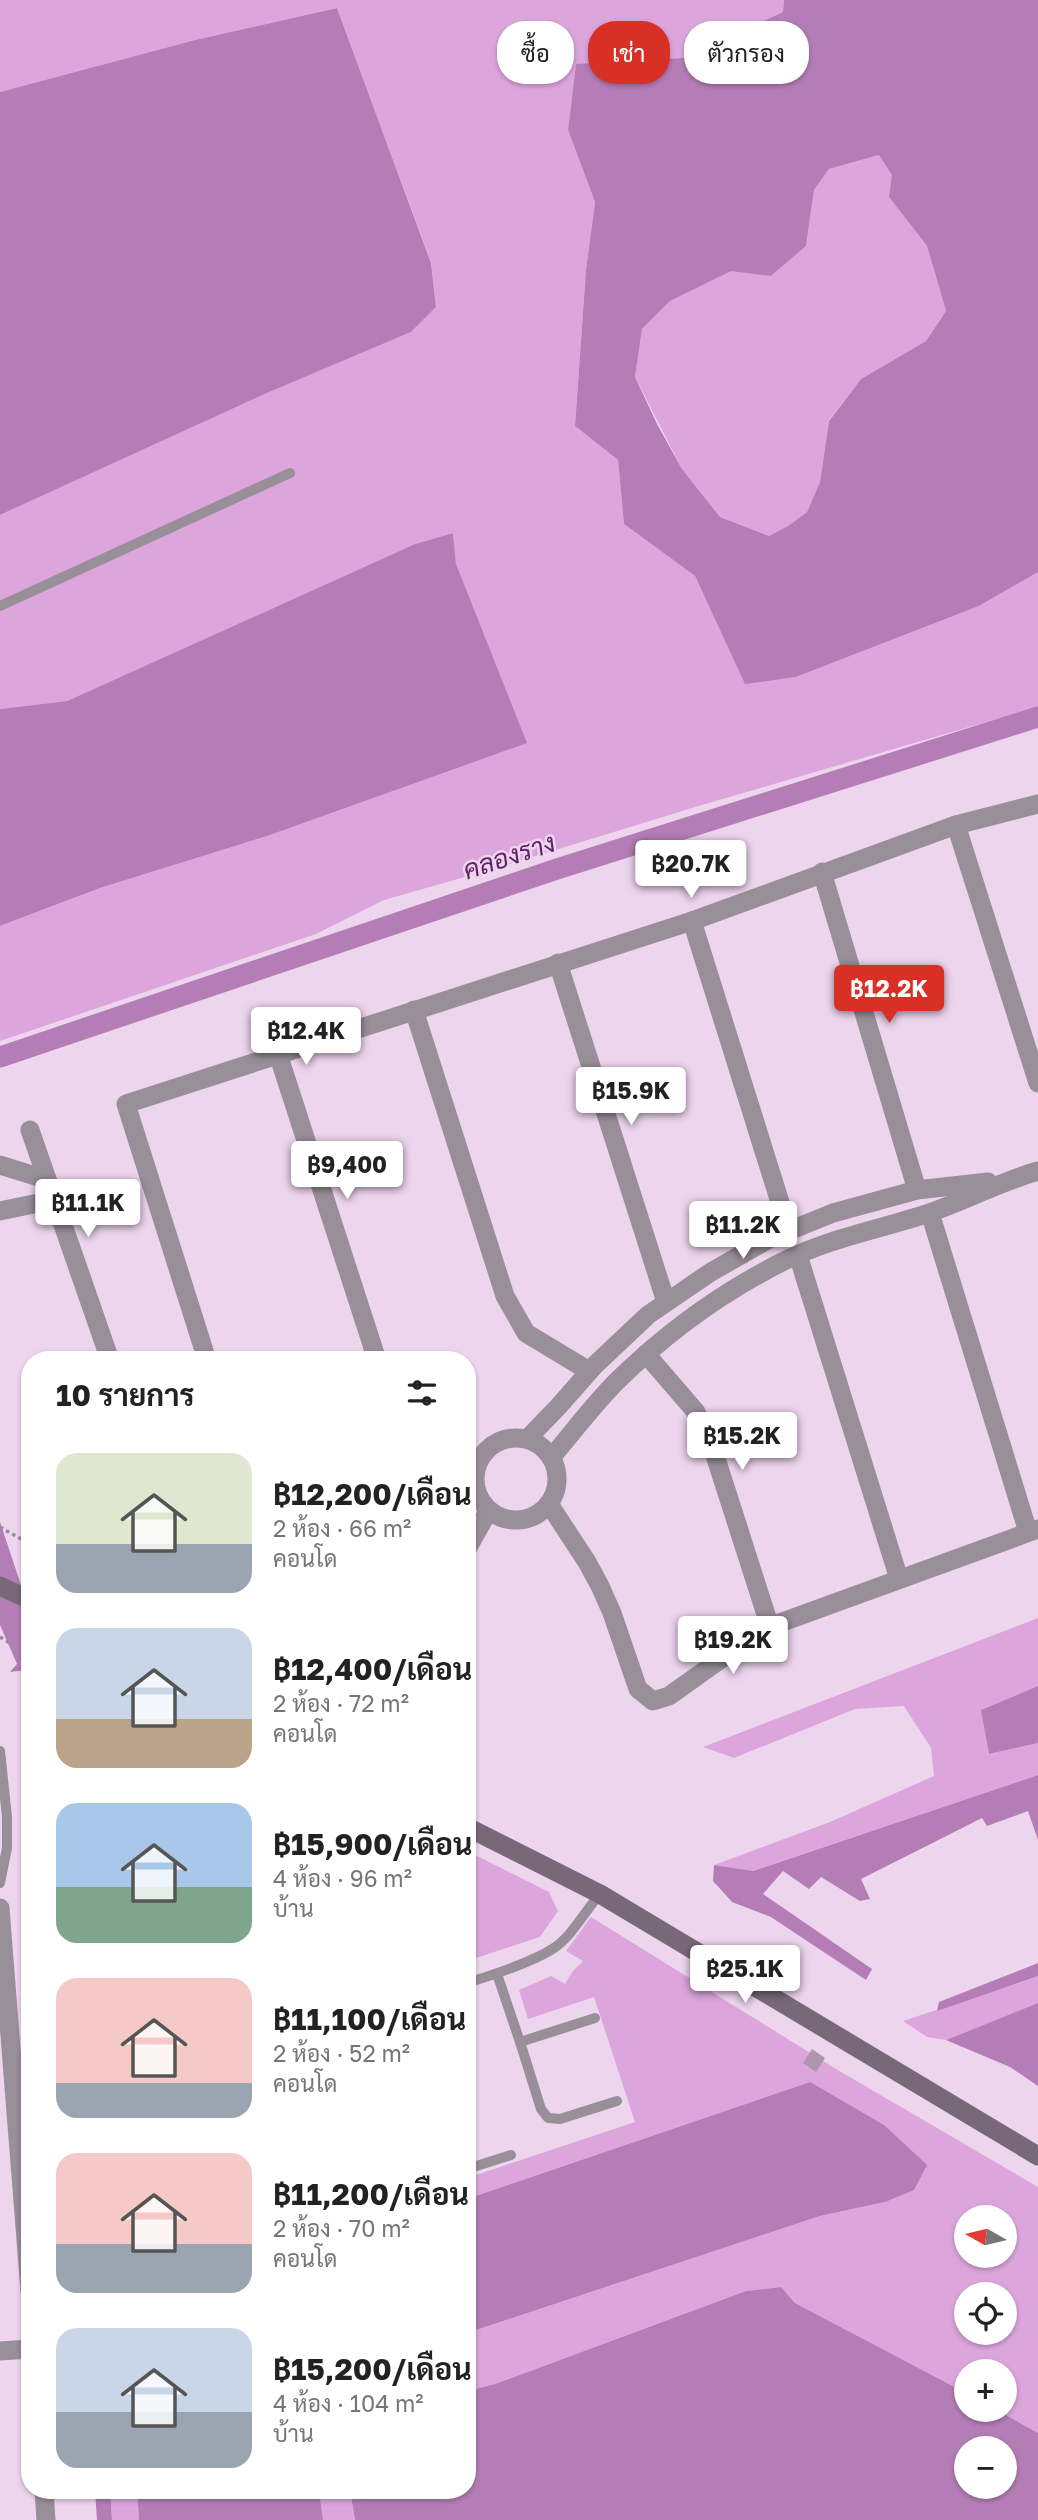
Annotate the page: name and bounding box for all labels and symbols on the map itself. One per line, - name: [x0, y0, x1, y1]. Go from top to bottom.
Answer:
- water label: คลองราง: [459, 827, 559, 885]
- pin: ฿20.7K: [634, 841, 748, 900]
- pin: ฿12.2K: [832, 965, 946, 1025]
- pin: ฿12.4K: [249, 1007, 363, 1067]
- pin: ฿15.9K: [574, 1068, 688, 1127]
- pin: ฿9,400: [290, 1142, 404, 1201]
- pin: ฿11.1K: [31, 1180, 145, 1239]
- pin: ฿11.2K: [686, 1202, 800, 1261]
- pin: ฿15.2K: [685, 1412, 799, 1472]
- pin: ฿19.2K: [676, 1616, 790, 1676]
- pin: ฿25.1K: [688, 1946, 802, 2005]
- north arrow: [954, 2205, 1017, 2268]

